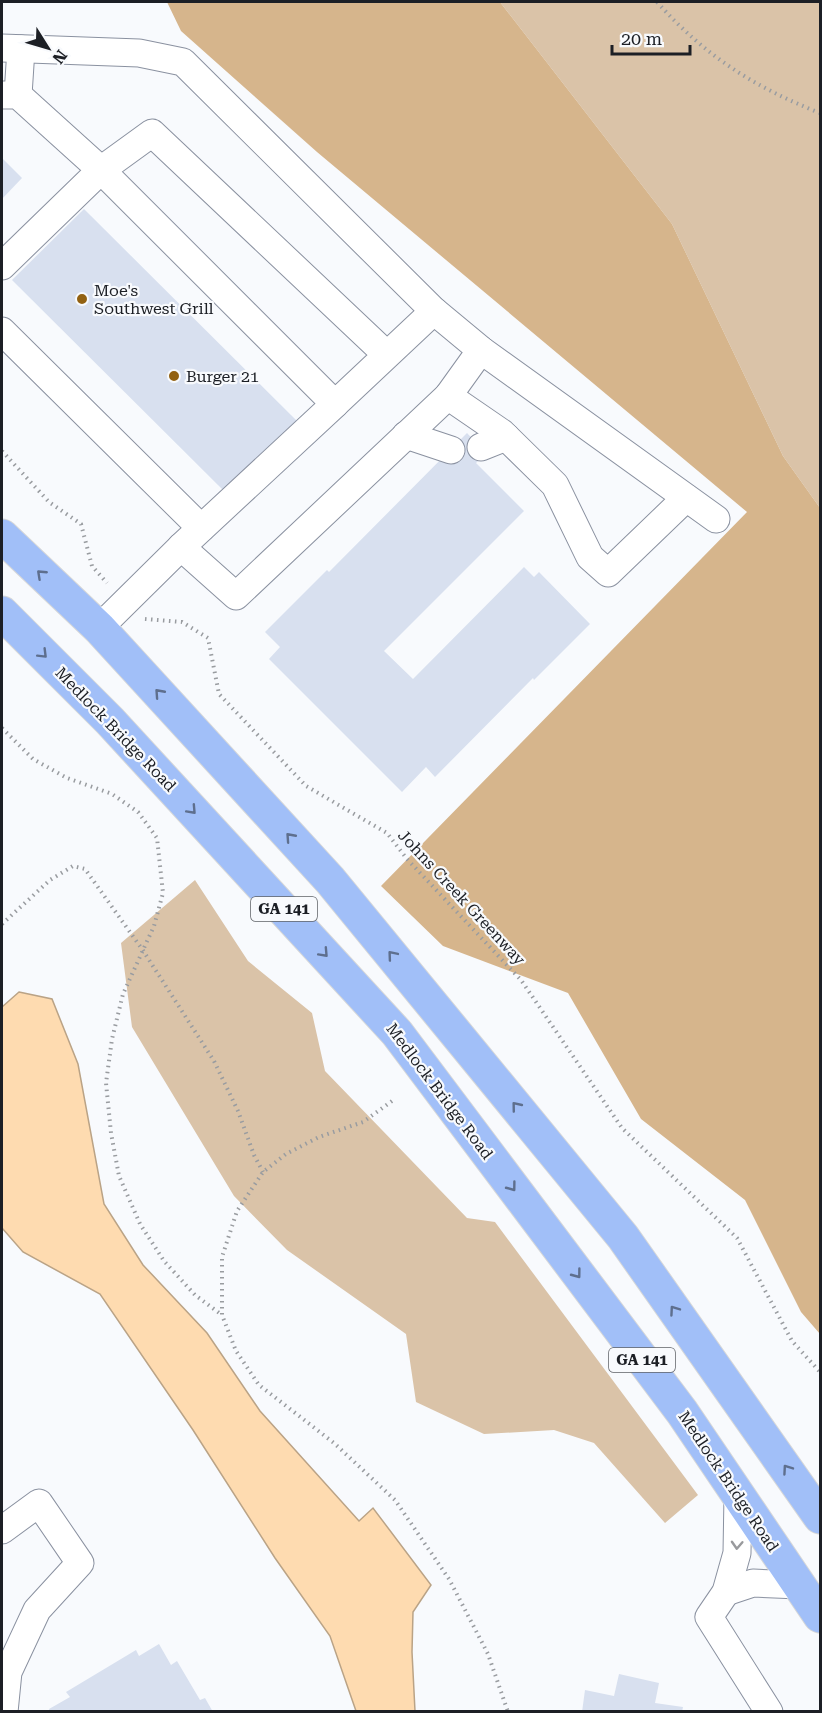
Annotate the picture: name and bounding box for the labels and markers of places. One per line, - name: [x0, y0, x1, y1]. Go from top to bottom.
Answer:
- place label: Moe's Southwest Grill: [94, 281, 214, 318]
- marker: Moe's Southwest Grill: [75, 292, 89, 306]
- place label: Burger 21: [186, 367, 259, 386]
- marker: Burger 21: [167, 369, 181, 383]

